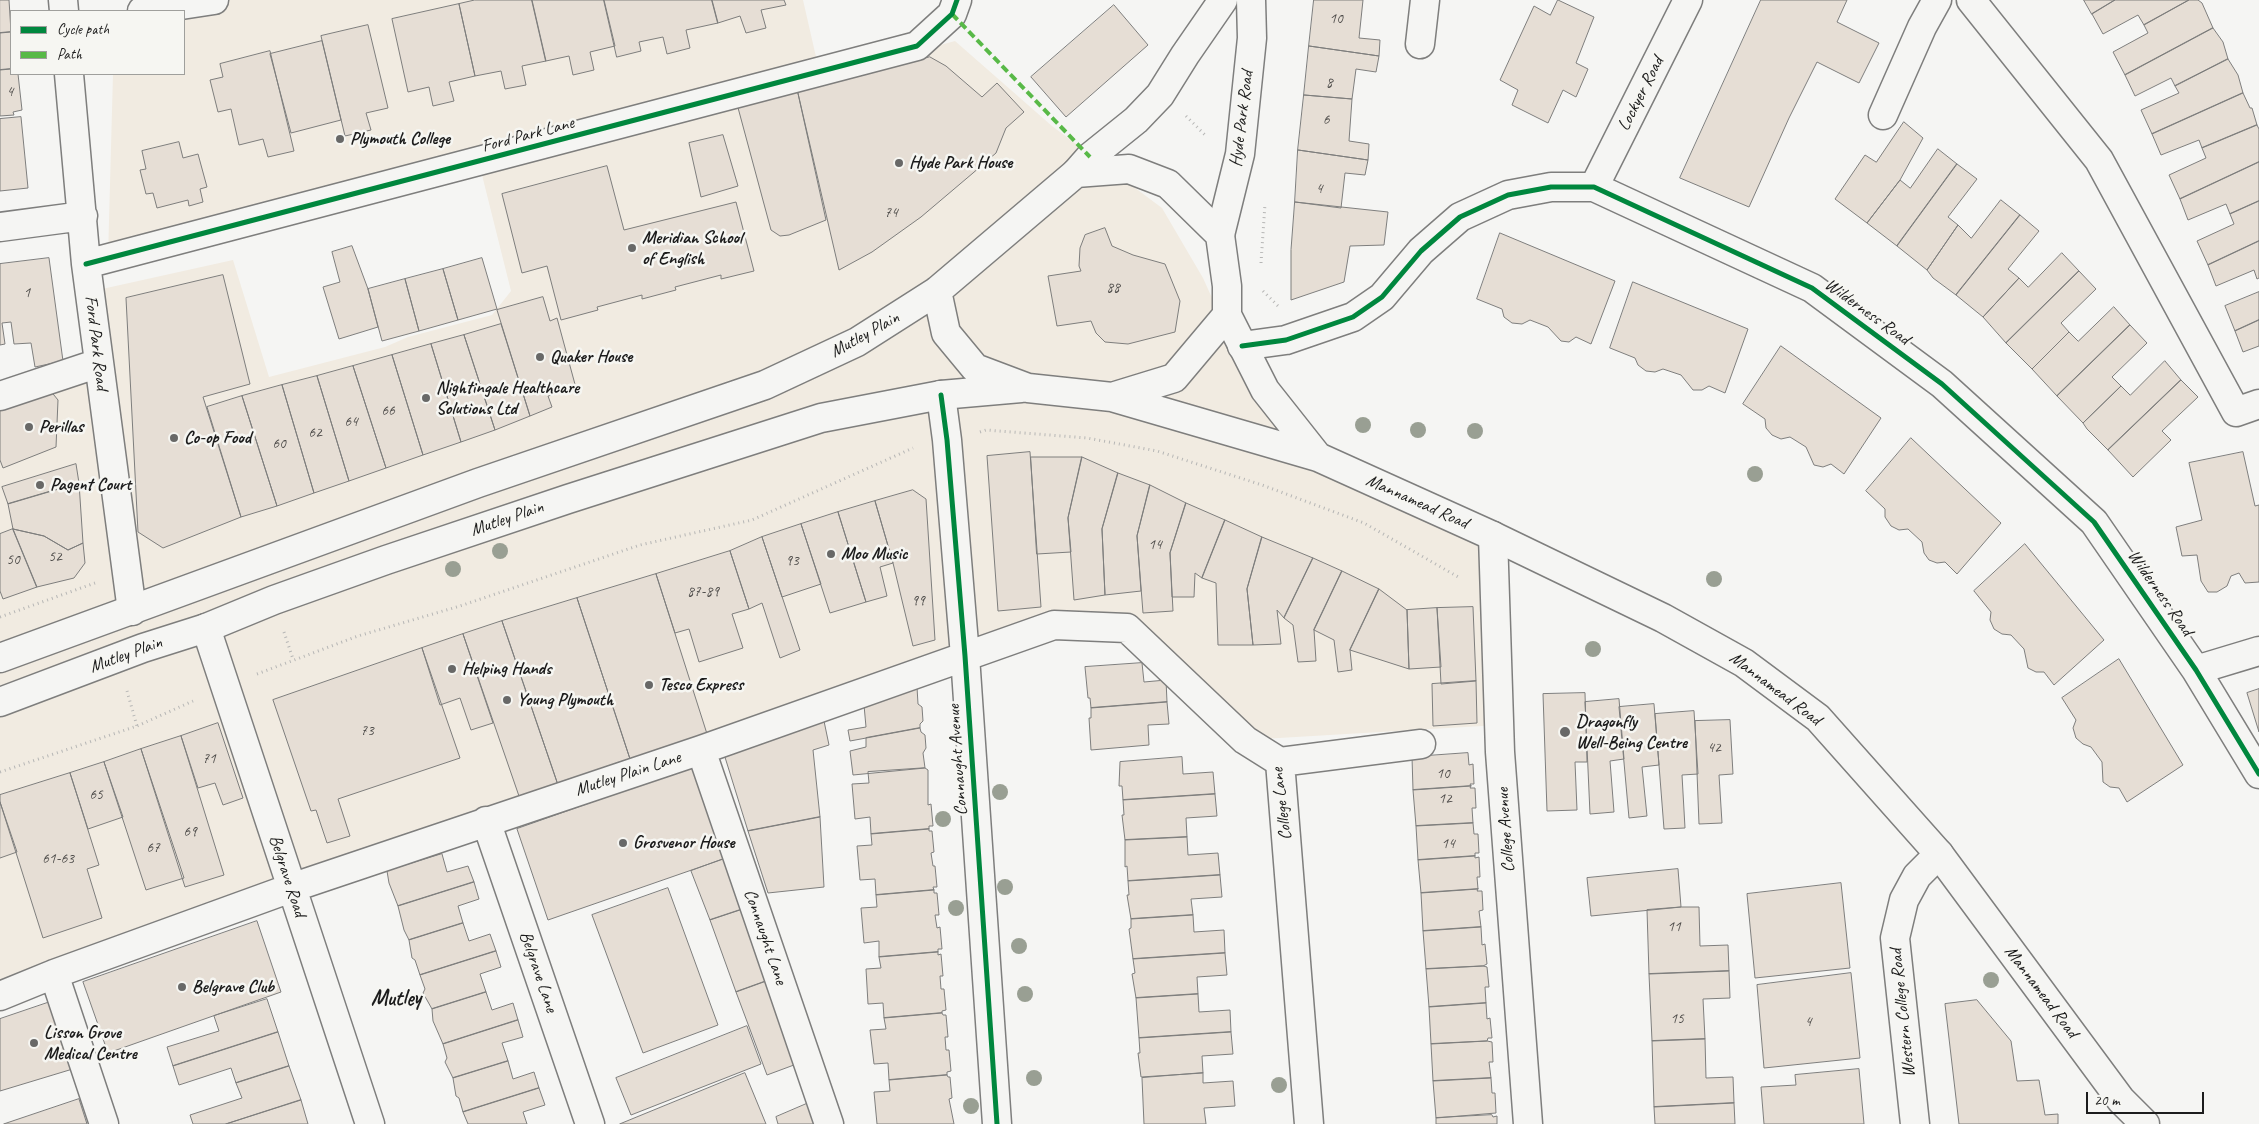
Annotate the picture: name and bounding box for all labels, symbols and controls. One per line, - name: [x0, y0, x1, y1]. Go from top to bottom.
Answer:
- legend: [10, 10, 185, 75]
- house number: 10: [1329, 10, 1343, 28]
- text: Cycle path: [57, 20, 109, 39]
- text: Path: [57, 45, 82, 64]
- street label: Lockyer Road: [1613, 53, 1669, 135]
- street label: Hyde Park Road: [1225, 70, 1259, 168]
- house number: 8: [1326, 74, 1332, 92]
- house number: 4: [7, 83, 13, 101]
- house number: 6: [1323, 111, 1329, 129]
- street label: Ford Park Lane: [480, 112, 576, 158]
- place label: Plymouth College: [350, 128, 450, 150]
- marker: Plymouth College: [334, 133, 346, 145]
- place label: Hyde Park House: [909, 152, 1012, 174]
- marker: Hyde Park House: [893, 157, 905, 169]
- house number: 4: [1316, 180, 1322, 198]
- house number: 74: [884, 204, 898, 222]
- place label: Meridian School of English: [642, 227, 742, 270]
- marker: Meridian School of English: [626, 242, 638, 254]
- street label: Wilderness Road: [1820, 274, 1914, 350]
- house number: 88: [1106, 279, 1120, 297]
- house number: 1: [24, 284, 30, 302]
- street label: Ford Park Road: [79, 294, 113, 392]
- street label: Mutley Plain: [827, 307, 903, 363]
- place label: Quaker House: [550, 346, 632, 368]
- marker: Quaker House: [534, 351, 546, 363]
- place label: Nightingale Healthcare Solutions Ltd: [436, 377, 579, 419]
- marker: Nightingale Healthcare Solutions Ltd: [420, 392, 432, 404]
- house number: 66: [381, 402, 395, 420]
- house number: 64: [344, 413, 358, 431]
- place label: Perillas: [39, 416, 83, 438]
- marker: Perillas: [23, 421, 35, 433]
- house number: 62: [308, 424, 322, 442]
- place label: Co-op Food: [184, 427, 251, 449]
- marker: Co-op Food: [168, 432, 180, 444]
- house number: 60: [272, 435, 286, 453]
- street label: Mannamead Road: [1363, 470, 1471, 534]
- place label: Pagent Court: [50, 474, 131, 496]
- marker: Pagent Court: [34, 479, 46, 491]
- street label: Mutley Plain: [468, 496, 546, 542]
- house number: 14: [1148, 536, 1162, 554]
- place label: Moo Music: [841, 543, 907, 565]
- street label: Wilderness Road: [2122, 546, 2198, 640]
- house number: 52: [48, 548, 62, 566]
- marker: Moo Music: [825, 548, 837, 560]
- house number: 50: [6, 551, 20, 569]
- house number: 93: [785, 552, 799, 570]
- house number: 87-89: [687, 583, 719, 601]
- house number: 99: [911, 592, 925, 610]
- street label: Mutley Plain: [87, 632, 165, 678]
- street label: Mannamead Road: [1725, 647, 1825, 731]
- place label: Helping Hands: [462, 658, 551, 680]
- marker: Helping Hands: [446, 663, 458, 675]
- place label: Tesco Express: [659, 674, 743, 696]
- marker: Tesco Express: [643, 679, 655, 691]
- place label: Young Plymouth: [517, 689, 613, 711]
- marker: Young Plymouth: [501, 694, 513, 706]
- street label: Connaught Avenue: [943, 704, 973, 816]
- place label: Dragonfly Well-Being Centre: [1576, 711, 1687, 754]
- house number: 73: [360, 722, 374, 740]
- marker: Dragonfly Well-Being Centre: [1558, 725, 1572, 739]
- house number: 42: [1707, 739, 1721, 757]
- street label: Mutley Plain Lane: [573, 747, 683, 801]
- house number: 71: [202, 750, 216, 768]
- house number: 10: [1436, 765, 1450, 783]
- street label: College Lane: [1267, 767, 1297, 841]
- house number: 65: [89, 786, 103, 804]
- street label: College Avenue: [1492, 787, 1520, 873]
- house number: 12: [1438, 790, 1452, 808]
- house number: 69: [183, 823, 197, 841]
- street label: Belgrave Road: [264, 832, 310, 920]
- place label: Grosvenor House: [633, 832, 735, 854]
- house number: 14: [1441, 835, 1455, 853]
- marker: Grosvenor House: [617, 837, 629, 849]
- house number: 67: [146, 839, 160, 857]
- house number: 61-63: [42, 850, 74, 868]
- street label: Connaught Lane: [739, 886, 791, 988]
- house number: 11: [1667, 918, 1681, 936]
- street label: Belgrave Lane: [514, 929, 562, 1015]
- street label: Mannamead Road: [1999, 942, 2083, 1042]
- street label: Western College Road: [1885, 948, 1921, 1078]
- place label: Belgrave Club: [192, 976, 274, 998]
- marker: Belgrave Club: [176, 981, 188, 993]
- district label: Mutley: [371, 986, 421, 1012]
- house number: 15: [1670, 1010, 1684, 1028]
- house number: 4: [1805, 1013, 1811, 1031]
- place label: Lisson Grove Medical Centre: [44, 1022, 137, 1064]
- marker: Lisson Grove Medical Centre: [28, 1037, 40, 1049]
- scale bar: [2089, 1082, 2206, 1114]
- text: 20 m: [2094, 1091, 2120, 1110]

